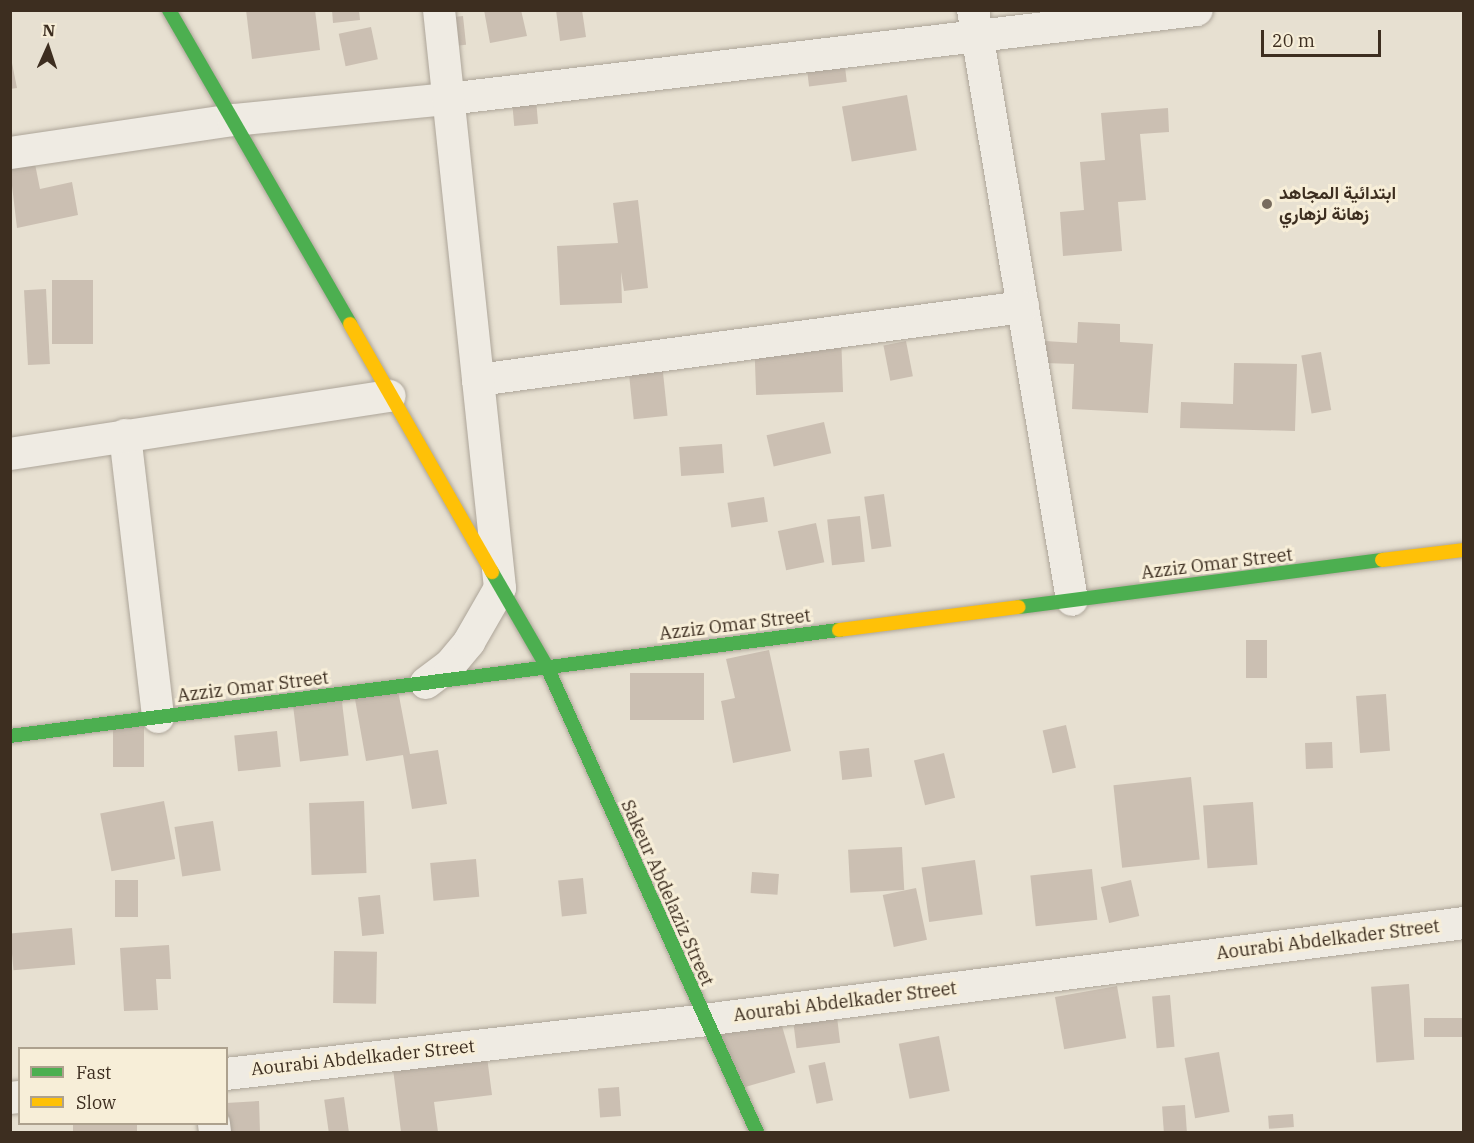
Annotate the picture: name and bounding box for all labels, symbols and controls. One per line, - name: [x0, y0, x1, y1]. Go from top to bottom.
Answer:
- north arrow: [18, 18, 78, 78]
- scale bar: [1264, 18, 1384, 56]
- text: N: [42, 20, 56, 40]
- text: 20 m: [1272, 29, 1315, 52]
- place label: ابتدائية المجاهد زهانة لزهاري: [1279, 183, 1396, 226]
- marker: ابتدائية المجاهد زهانة لزهاري: [1260, 197, 1274, 211]
- street label: Azziz Omar Street: [1140, 544, 1294, 584]
- street label: Azziz Omar Street: [658, 605, 812, 645]
- street label: Azziz Omar Street: [176, 667, 330, 707]
- street label: Sakeur Abdelaziz Street: [616, 797, 718, 989]
- street label: Aourabi Abdelkader Street: [1215, 916, 1441, 964]
- street label: Aourabi Abdelkader Street: [732, 978, 958, 1026]
- street label: Aourabi Abdelkader Street: [250, 1036, 476, 1080]
- legend: [18, 1047, 228, 1125]
- text: Fast: [76, 1061, 111, 1084]
- text: Slow: [76, 1091, 116, 1114]

